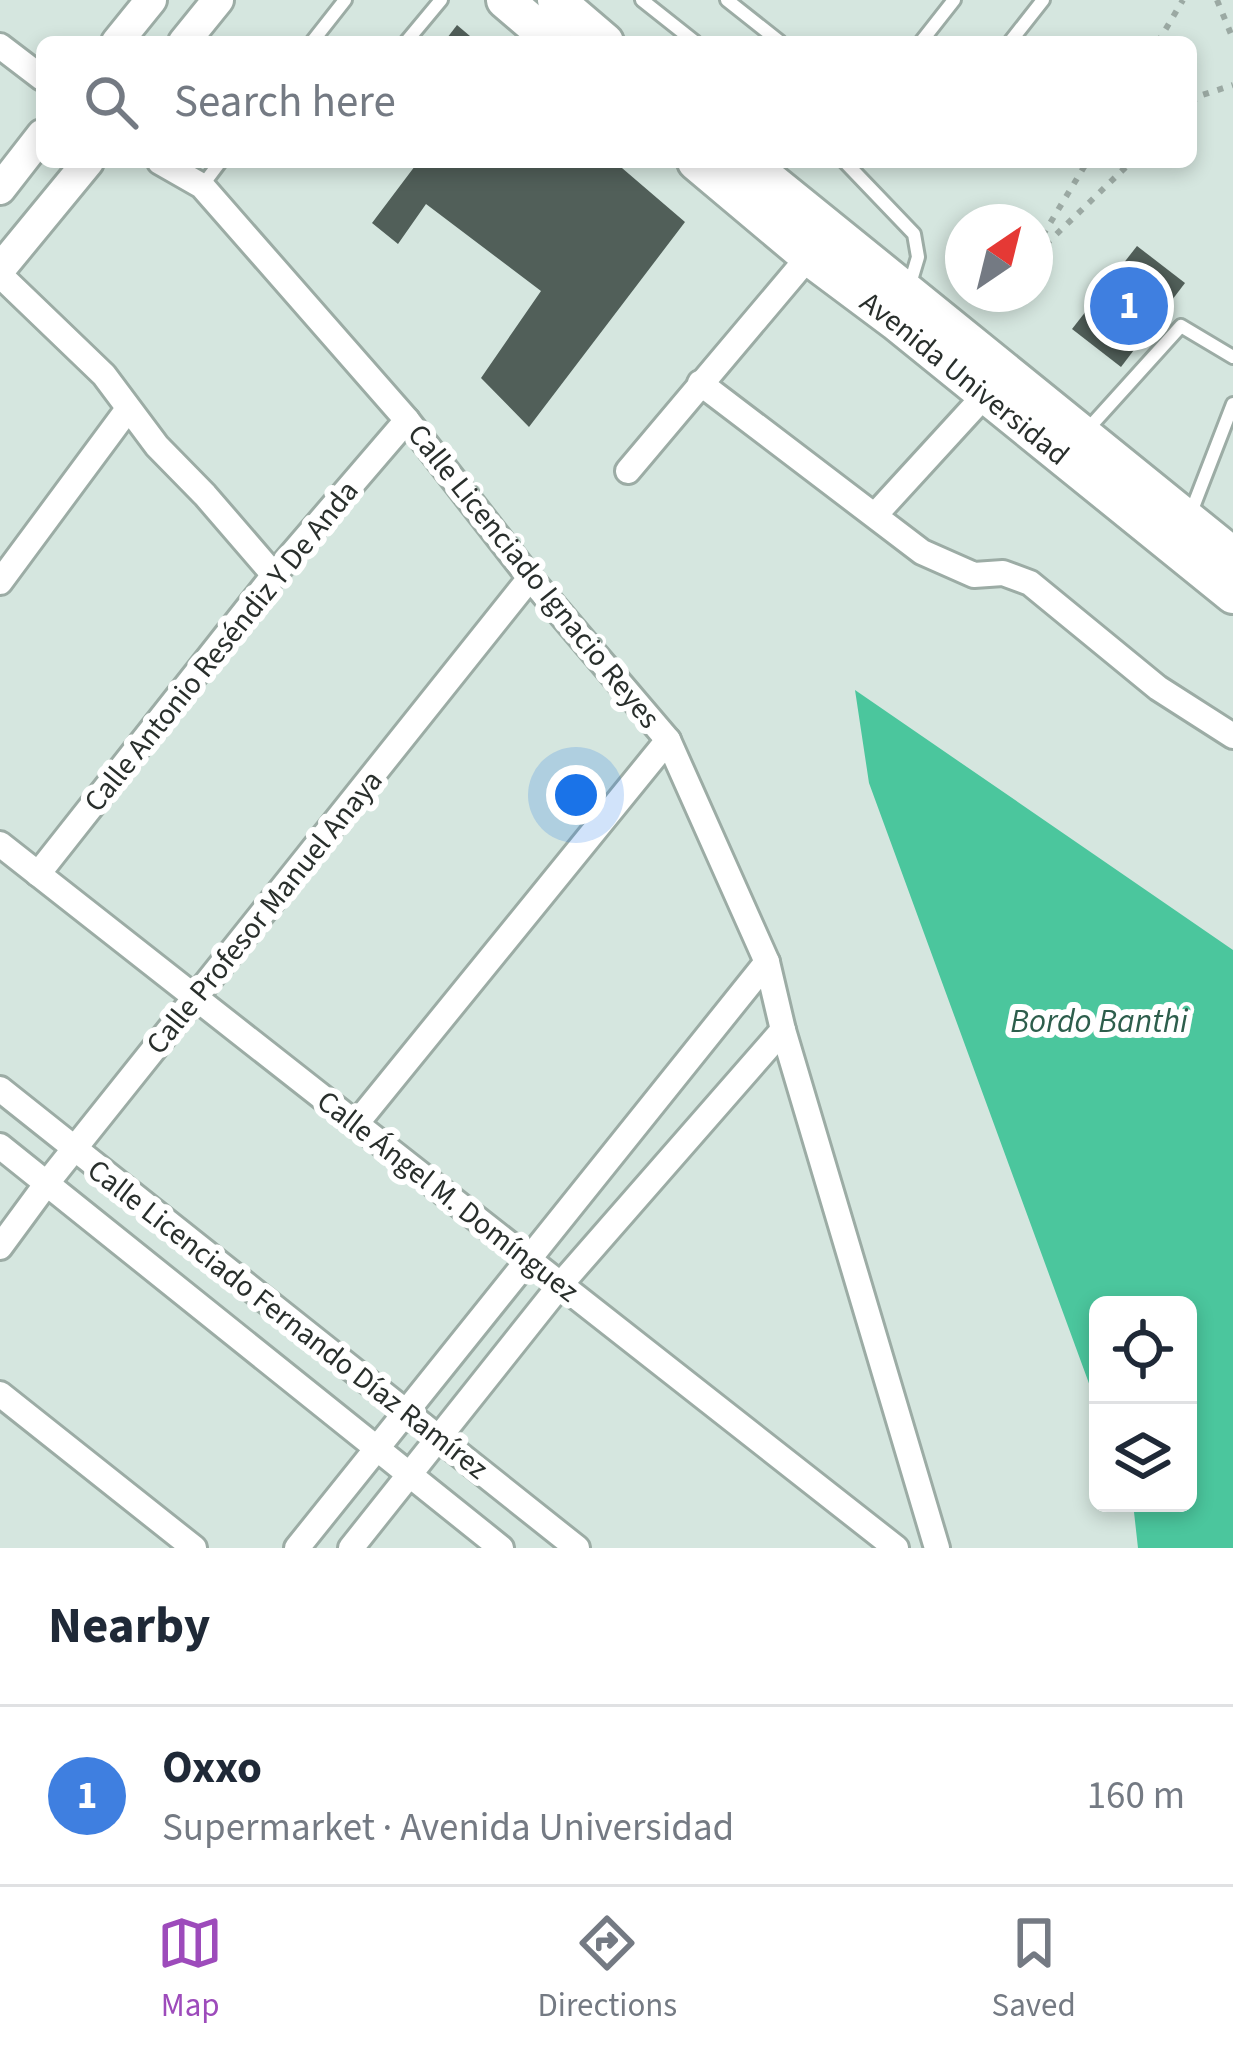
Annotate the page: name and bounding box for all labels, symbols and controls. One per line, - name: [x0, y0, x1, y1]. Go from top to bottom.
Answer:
- search box: [36, 36, 1197, 168]
- icon: search: [78, 69, 144, 135]
- text: Search here: [174, 70, 396, 134]
- north arrow: [945, 204, 1053, 312]
- pin: 1: [1090, 261, 1168, 351]
- street label: Avenida Universidad: [851, 281, 1078, 476]
- street label: Calle Licenciado Ignacio Reyes: [397, 415, 670, 738]
- street label: Calle Antonio Reséndiz Y De Anda: [74, 471, 369, 821]
- street label: Calle Profesor Manuel Anaya: [136, 761, 393, 1064]
- your location: [546, 765, 606, 825]
- water label: Bordo Banthi: [1010, 998, 1189, 1045]
- street label: Calle Ángel M. Domínguez: [308, 1080, 588, 1312]
- street label: Calle Licenciado Fernando Díaz Ramírez: [78, 1149, 497, 1490]
- map controls: [1089, 1296, 1197, 1512]
- button: locate: [1089, 1296, 1197, 1404]
- button: layers: [1089, 1404, 1197, 1512]
- text: Nearby: [48, 1590, 210, 1662]
- text: Oxxo: [162, 1736, 262, 1800]
- text: 1: [77, 1768, 97, 1824]
- text: 160 m: [1087, 1768, 1185, 1824]
- text: Supermarket · Avenida Universidad: [162, 1800, 734, 1856]
- tab: Map: [157, 1910, 223, 2029]
- tab: Directions: [538, 1910, 677, 2029]
- tab: Saved: [992, 1910, 1076, 2029]

